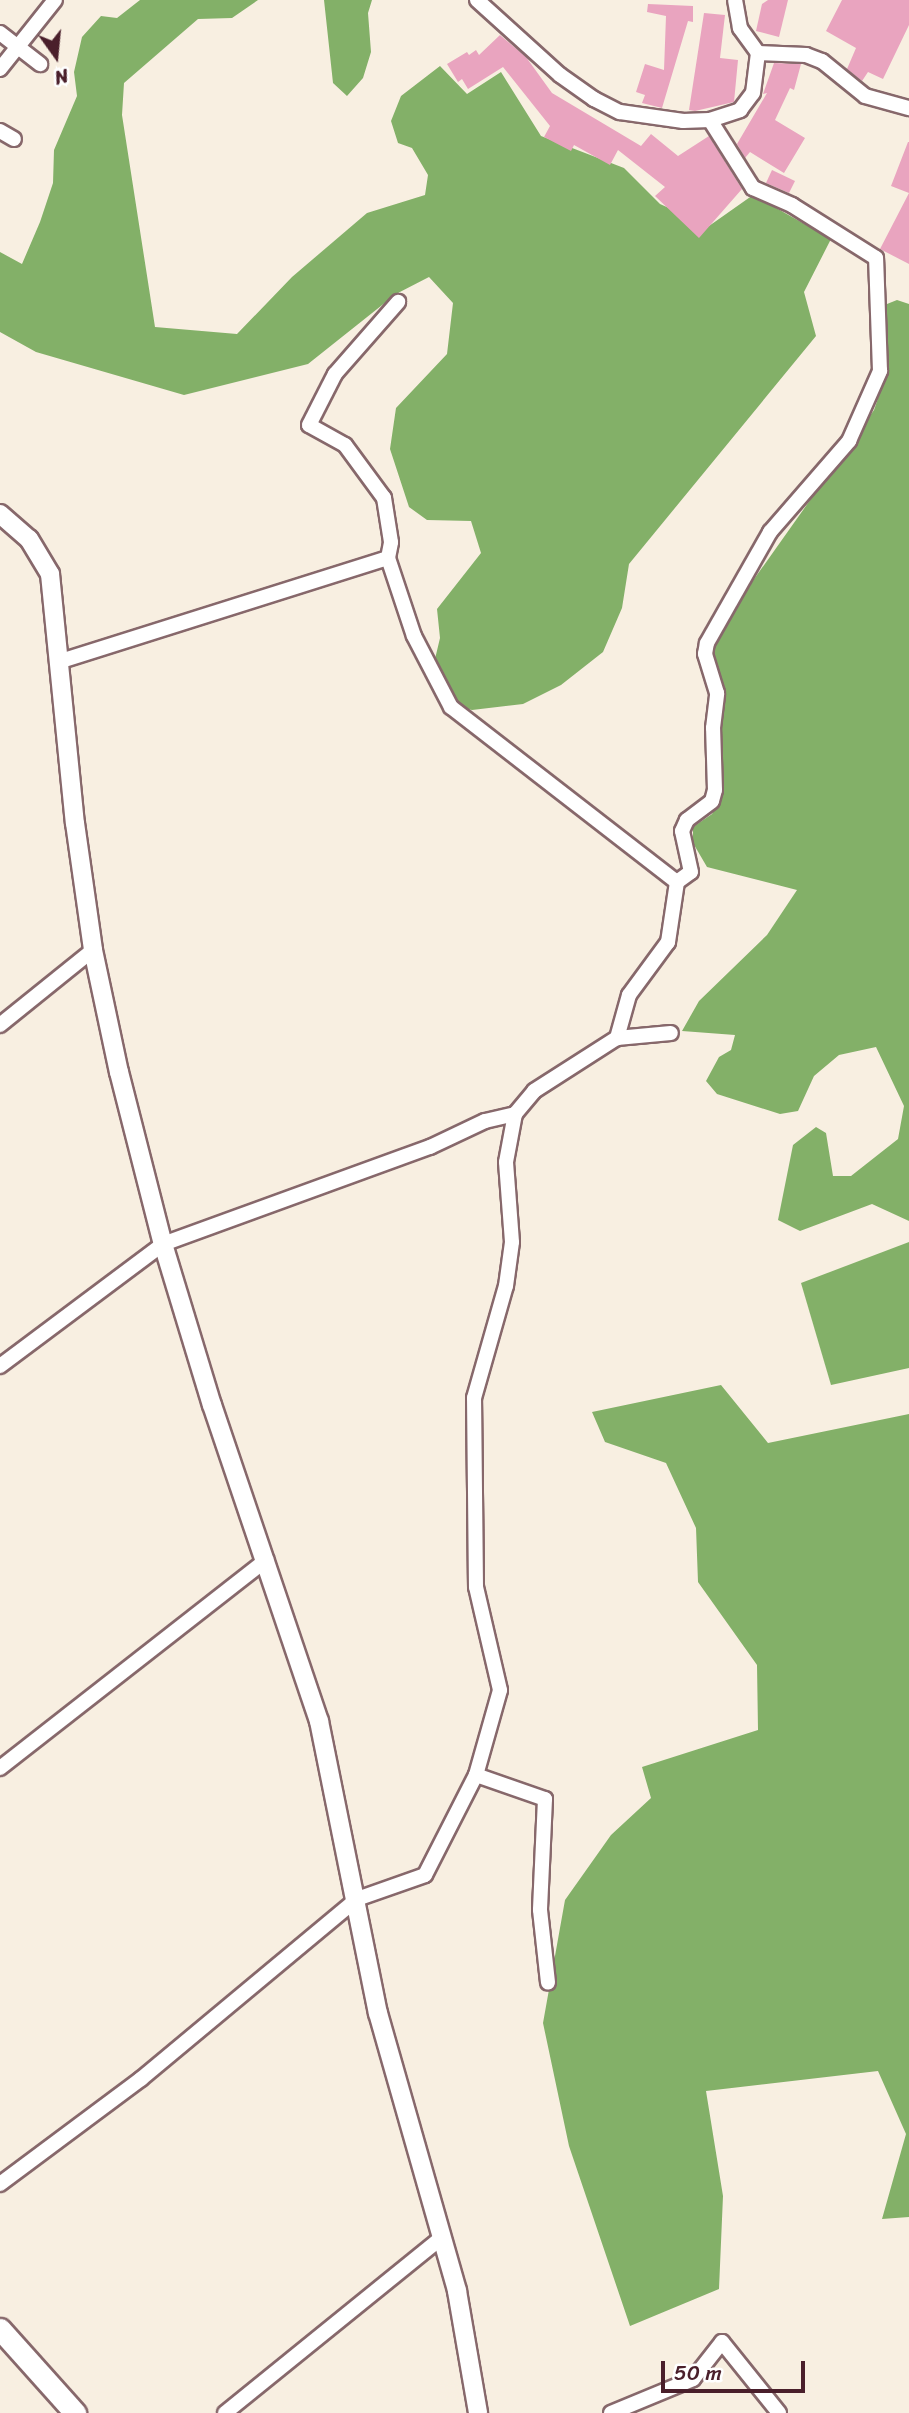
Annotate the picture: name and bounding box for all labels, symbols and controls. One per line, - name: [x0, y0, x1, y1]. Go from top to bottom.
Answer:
- north arrow: [21, 21, 91, 91]
- text: N: [51, 59, 72, 94]
- scale bar: [664, 2346, 808, 2390]
- text: 50 m: [674, 2354, 722, 2392]

